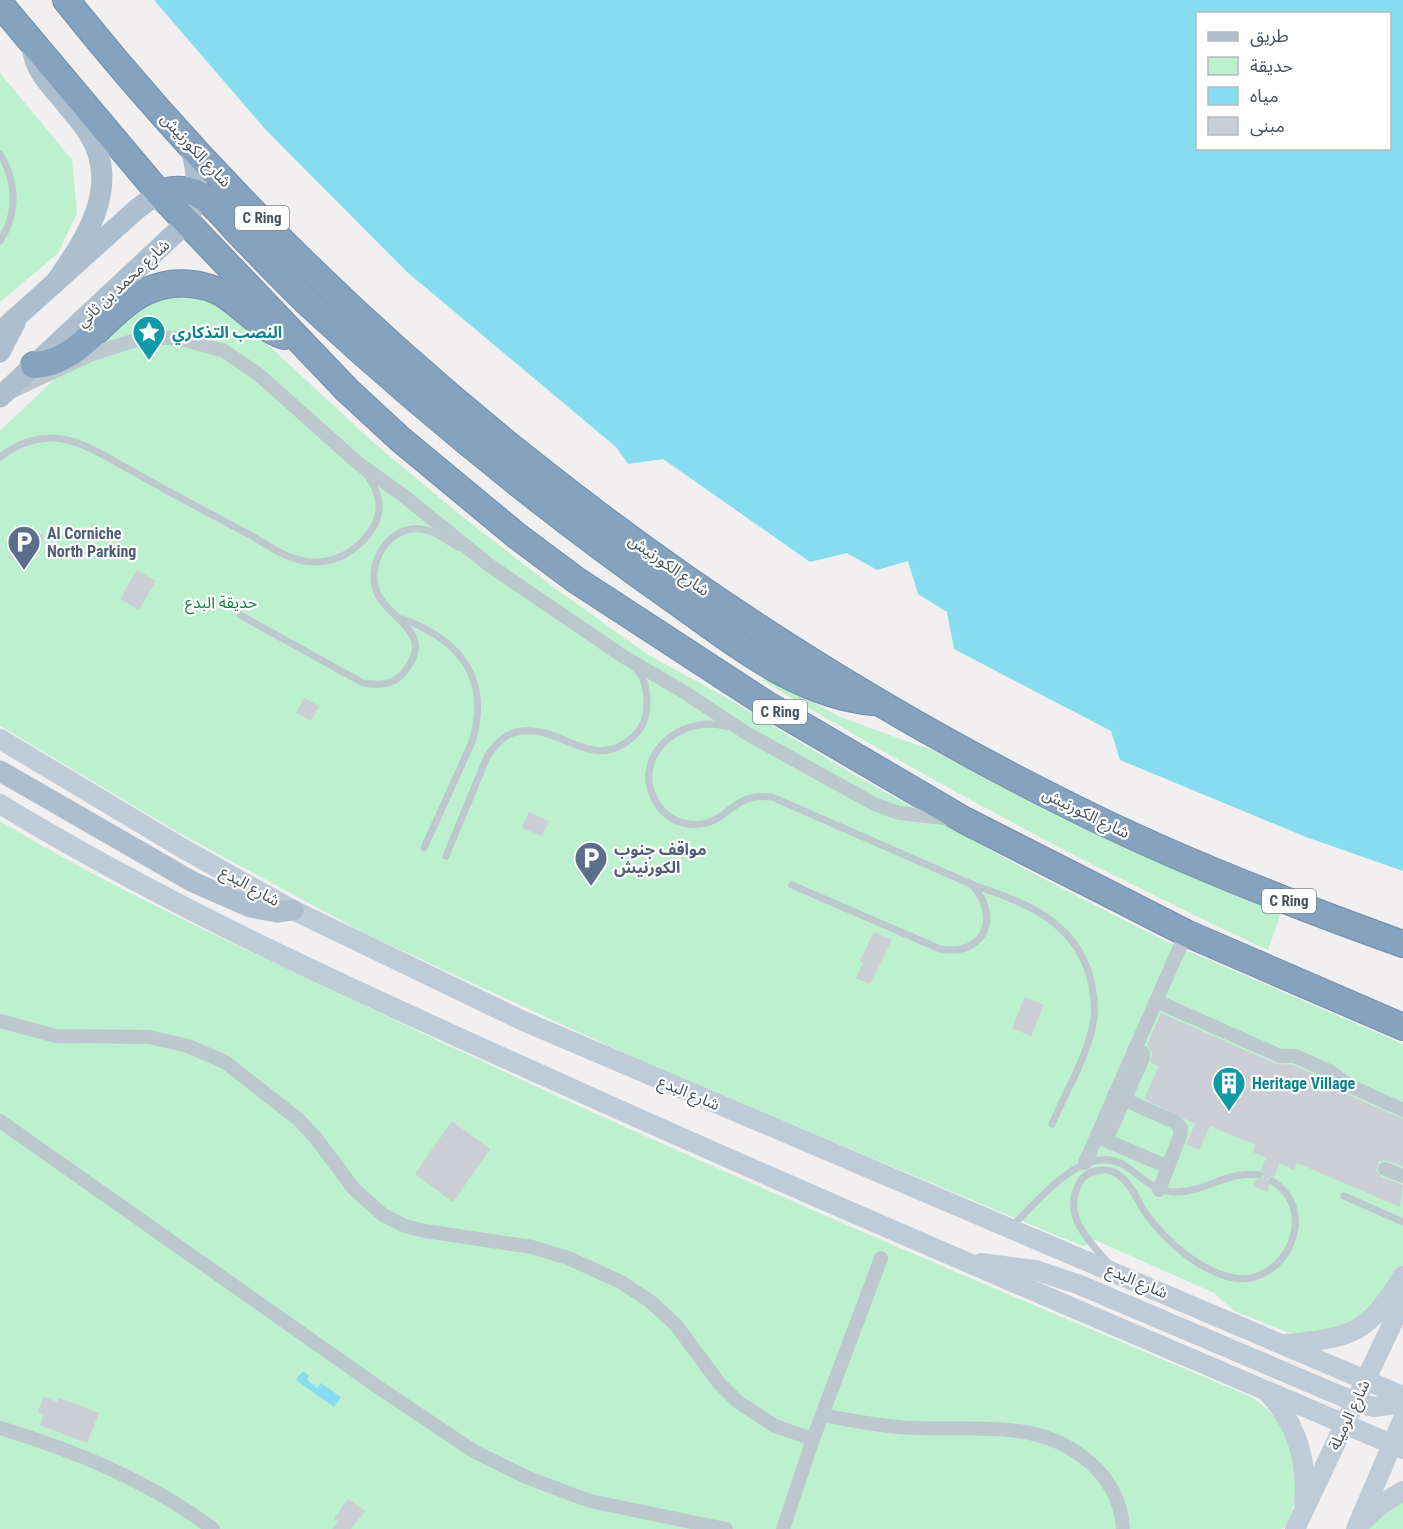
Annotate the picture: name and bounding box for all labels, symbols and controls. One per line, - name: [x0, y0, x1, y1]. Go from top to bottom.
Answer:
- legend: [1196, 12, 1391, 150]
- text: طريق: [1250, 25, 1289, 47]
- text: حديقة: [1250, 55, 1293, 76]
- text: مياه: [1250, 85, 1279, 106]
- street label: شارع الكورنيش: [155, 109, 235, 193]
- text: مبنى: [1250, 115, 1285, 137]
- road number: C Ring: [235, 206, 289, 230]
- street label: شارع محمد بن ثاني: [73, 235, 175, 333]
- place icon: النصب التذكاري: [131, 314, 167, 361]
- place label: النصب التذكاري: [172, 323, 282, 345]
- parking icon: Al Corniche North Parking: [6, 524, 42, 571]
- place label: Al Corniche North Parking: [47, 524, 136, 561]
- street label: شارع الكورنيش: [623, 530, 713, 602]
- park label: حديقة البدع: [185, 593, 257, 615]
- road number: C Ring: [753, 700, 807, 724]
- street label: شارع الكورنيش: [1038, 784, 1133, 845]
- parking icon: مواقف جنوب الكورنيش: [573, 840, 609, 887]
- place label: مواقف جنوب الكورنيش: [614, 840, 707, 877]
- street label: شارع البدع: [216, 862, 283, 913]
- road number: C Ring: [1262, 889, 1316, 913]
- building icon: Heritage Village: [1211, 1065, 1247, 1112]
- street label: شارع البدع: [654, 1072, 723, 1117]
- place label: Heritage Village: [1252, 1074, 1356, 1093]
- street label: شارع البدع: [1102, 1260, 1171, 1305]
- street label: شارع الرميلة: [1324, 1377, 1376, 1454]

